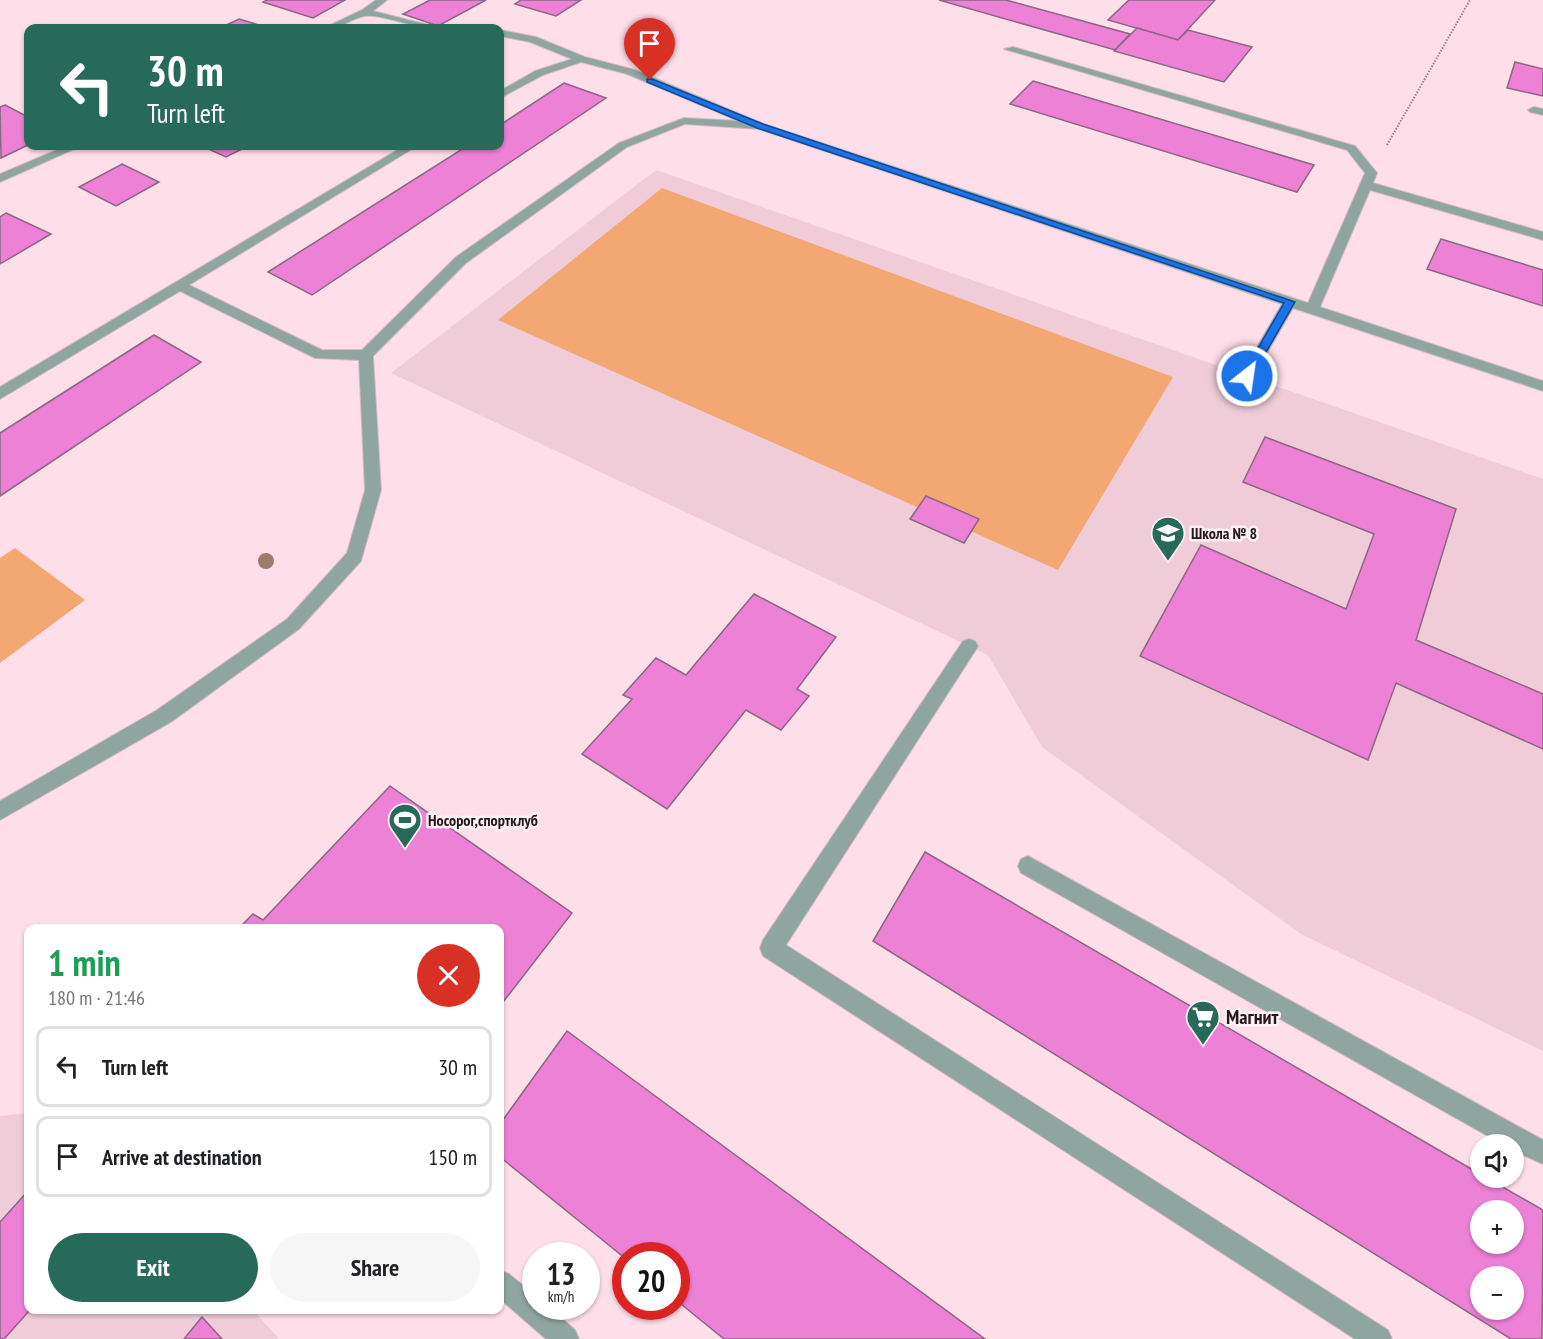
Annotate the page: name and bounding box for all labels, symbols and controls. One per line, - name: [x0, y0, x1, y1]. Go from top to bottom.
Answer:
- pin: [624, 18, 675, 80]
- icon: arrive: [633, 27, 666, 60]
- text: 30 m: [147, 43, 224, 98]
- icon: left: [48, 48, 126, 126]
- text: Turn left: [147, 96, 225, 130]
- position arrow: [1215, 344, 1279, 408]
- school or university icon: Школа № 8: [1150, 515, 1186, 562]
- place label: Школа № 8: [1191, 523, 1257, 543]
- sports icon: Носорог,спортклуб: [387, 802, 423, 849]
- place label: Носорог,спортклуб: [428, 810, 538, 830]
- text: 1 min: [48, 939, 121, 986]
- button: close: [417, 944, 480, 1007]
- text: 180 m · 21:46: [48, 985, 145, 1011]
- supermarket icon: Магнит: [1185, 999, 1221, 1046]
- place label: Магнит: [1226, 1004, 1279, 1030]
- icon: left: [51, 1050, 84, 1083]
- text: Turn left: [102, 1053, 168, 1081]
- text: 30 m: [438, 1053, 477, 1081]
- map controls: [1470, 1134, 1524, 1320]
- button: sound: [1470, 1134, 1524, 1188]
- icon: arrive: [51, 1140, 84, 1173]
- text: Arrive at destination: [102, 1143, 262, 1171]
- text: 150 m: [428, 1143, 477, 1171]
- button: +: [1470, 1200, 1524, 1254]
- button: Exit: [48, 1233, 258, 1302]
- button: Share: [270, 1233, 480, 1302]
- speed limit sign: 20: [612, 1242, 690, 1320]
- text: 13: [547, 1254, 575, 1293]
- button: −: [1470, 1266, 1524, 1320]
- text: km/h: [548, 1287, 574, 1306]

